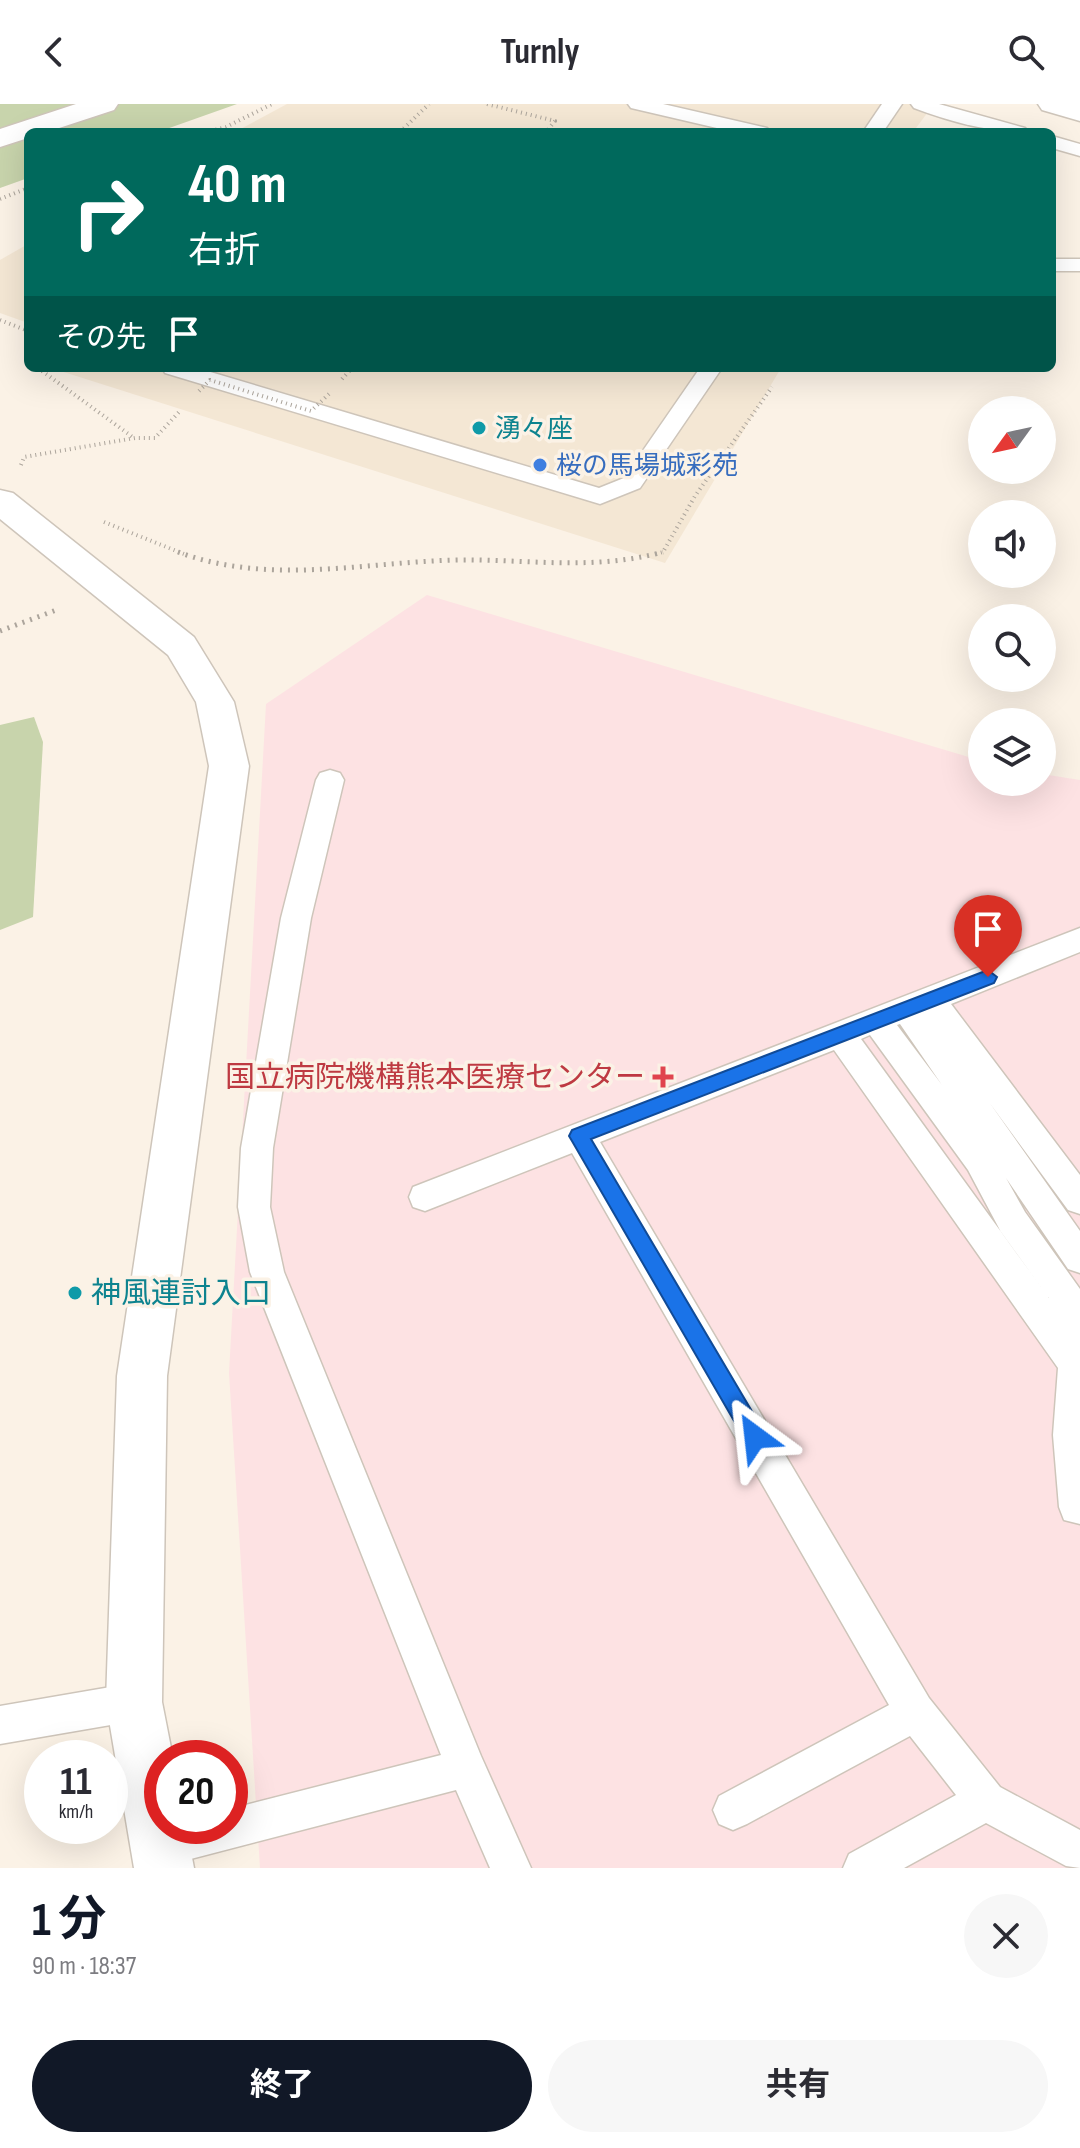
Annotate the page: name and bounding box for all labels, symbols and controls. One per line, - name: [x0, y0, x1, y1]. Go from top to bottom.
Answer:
- icon: back: [32, 30, 76, 74]
- icon: search: [1004, 30, 1048, 74]
- text: Turnly: [501, 31, 579, 74]
- text: 40 m: [188, 152, 287, 219]
- icon: right: [56, 160, 160, 264]
- text: 右折: [188, 230, 260, 273]
- icon: arrive: [162, 312, 206, 356]
- text: その先: [56, 320, 146, 356]
- north arrow: [968, 396, 1056, 484]
- map controls: [968, 396, 1056, 796]
- place label: 湧々座: [495, 414, 573, 445]
- marker: 湧々座: [470, 419, 488, 437]
- place label: 桜の馬場城彩苑: [556, 451, 738, 482]
- marker: 桜の馬場城彩苑: [531, 456, 549, 474]
- button: sound: [968, 500, 1056, 588]
- button: search: [968, 604, 1056, 692]
- button: layers: [968, 708, 1056, 796]
- pin: [954, 895, 1022, 977]
- icon: arrive: [966, 907, 1010, 951]
- place label: 国立病院機構熊本医療センター: [225, 1060, 645, 1096]
- marker: 国立病院機構熊本医療センター: [652, 1066, 674, 1088]
- place label: 神風連討入口: [91, 1276, 271, 1312]
- marker: 神風連討入口: [66, 1284, 84, 1302]
- position arrow: [713, 1395, 797, 1479]
- speed limit sign: 20: [144, 1740, 248, 1844]
- text: 11: [60, 1758, 92, 1806]
- text: km/h: [59, 1800, 93, 1824]
- text: 1 分: [32, 1892, 106, 1949]
- button: close: [964, 1894, 1048, 1978]
- text: 90 m · 18:37: [32, 1951, 136, 1982]
- button: 終了: [32, 2040, 532, 2132]
- button: 共有: [548, 2040, 1048, 2132]

